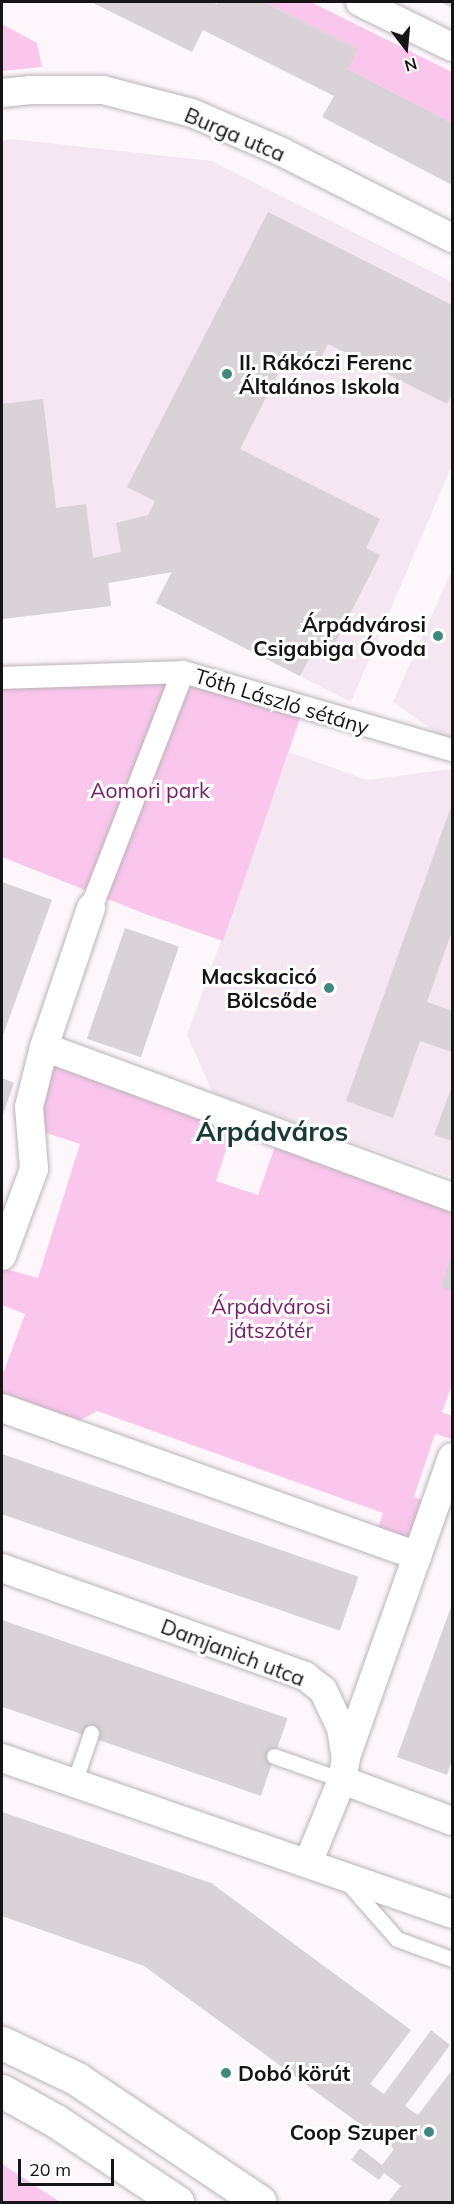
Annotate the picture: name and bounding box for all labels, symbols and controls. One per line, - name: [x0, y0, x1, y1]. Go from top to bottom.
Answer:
- north arrow: [376, 18, 436, 78]
- text: N: [402, 54, 420, 77]
- street label: Burga utca: [181, 102, 289, 166]
- place label: II. Rákóczi Ferenc Általános Iskola: [239, 349, 412, 399]
- marker: II. Rákóczi Ferenc Általános Iskola: [220, 367, 234, 381]
- place label: Árpádvárosi Csigabiga Óvoda: [253, 611, 426, 661]
- marker: Árpádvárosi Csigabiga Óvoda: [431, 629, 445, 643]
- street label: Tóth László sétány: [192, 662, 372, 740]
- park label: Aomori park: [90, 777, 210, 803]
- place label: Macskacicó Bölcsőde: [201, 963, 317, 1013]
- marker: Macskacicó Bölcsőde: [322, 981, 336, 995]
- district label: Árpádváros: [196, 1116, 348, 1148]
- park label: Árpádvárosi játszótér: [211, 1293, 331, 1343]
- street label: Damjanich utca: [157, 1613, 309, 1691]
- place label: Dobó körút: [238, 2060, 350, 2086]
- marker: Dobó körút: [219, 2066, 233, 2080]
- place label: Coop Szuper: [290, 2119, 417, 2145]
- marker: Coop Szuper: [422, 2125, 436, 2139]
- scale bar: [21, 2147, 117, 2185]
- text: 20 m: [29, 2158, 71, 2181]

